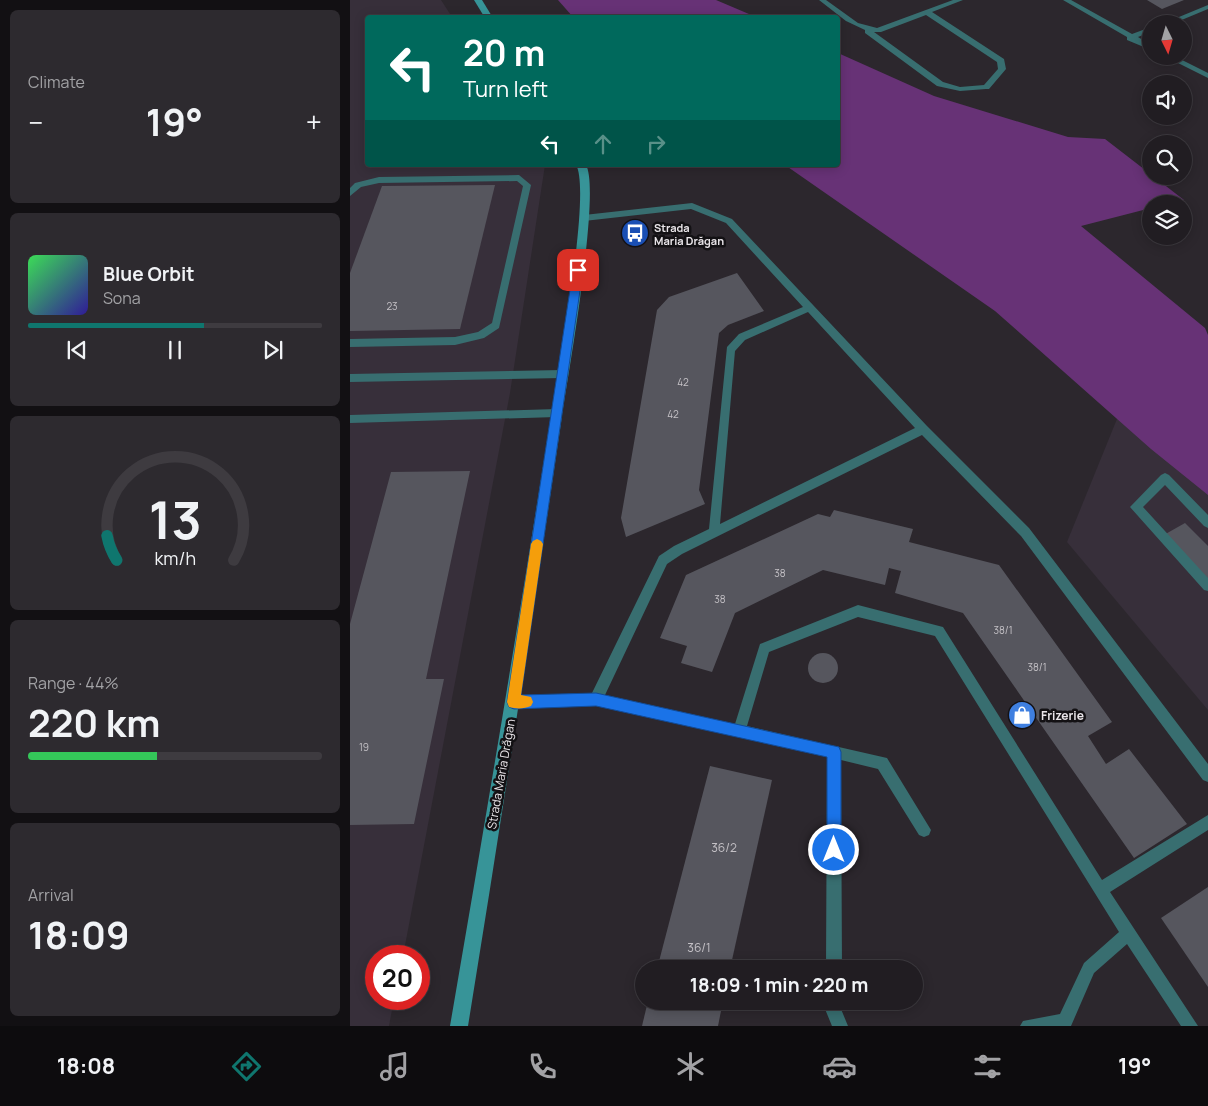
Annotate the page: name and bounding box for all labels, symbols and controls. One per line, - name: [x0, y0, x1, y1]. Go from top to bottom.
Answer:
- north arrow: [1142, 15, 1192, 65]
- map controls: [1142, 15, 1192, 245]
- text: 20 m: [463, 29, 545, 77]
- icon: left: [380, 35, 445, 100]
- text: Climate: [28, 71, 85, 93]
- text: Turn left: [463, 74, 548, 104]
- button: sound: [1142, 75, 1192, 125]
- text: 19°: [146, 95, 203, 147]
- text: −: [28, 103, 43, 141]
- text: +: [306, 103, 322, 141]
- icon: left: [536, 130, 564, 158]
- icon: ahead: [589, 130, 617, 158]
- icon: right: [642, 130, 670, 158]
- button: search: [1142, 135, 1192, 185]
- button: layers: [1142, 195, 1192, 245]
- bus stop icon: Strada Maria Drăgan: [620, 218, 650, 248]
- place label: Strada Maria Drăgan: [654, 220, 724, 248]
- pin: [557, 249, 599, 291]
- icon: arrive: [564, 256, 592, 284]
- text: Blue Orbit: [103, 261, 195, 287]
- text: Sona: [103, 287, 141, 309]
- house number: 23: [386, 299, 398, 313]
- icon: previous: [63, 336, 91, 364]
- icon: pause: [161, 336, 189, 364]
- icon: next: [259, 336, 287, 364]
- house number: 42: [677, 375, 689, 389]
- house number: 42: [667, 407, 679, 421]
- text: 13: [148, 484, 202, 555]
- text: km/h: [154, 546, 196, 570]
- house number: 38: [774, 566, 786, 580]
- house number: 38: [714, 592, 726, 606]
- house number: 38/1: [993, 623, 1013, 637]
- house number: 38/1: [1027, 660, 1047, 674]
- text: Range · 44%: [28, 672, 119, 694]
- text: 220 km: [28, 696, 160, 748]
- shop icon: Frizerie: [1007, 700, 1037, 730]
- place label: Frizerie: [1041, 707, 1084, 724]
- street label: Strada Maria Drăgan: [483, 717, 519, 831]
- house number: 19: [359, 740, 369, 754]
- position arrow: [807, 823, 859, 875]
- house number: 36/2: [711, 839, 737, 856]
- text: Arrival: [28, 884, 74, 906]
- text: 18:09: [28, 908, 130, 960]
- house number: 36/1: [687, 939, 711, 956]
- speed limit sign: 20: [365, 945, 430, 1010]
- text: 18:09 · 1 min · 220 m: [690, 972, 868, 998]
- icon: directions: [229, 1049, 264, 1084]
- icon: music: [377, 1049, 412, 1084]
- icon: phone: [525, 1049, 560, 1084]
- icon: climate: [673, 1049, 708, 1084]
- icon: car: [822, 1049, 857, 1084]
- icon: filters: [970, 1049, 1005, 1084]
- text: 18:08: [57, 1051, 115, 1081]
- text: 19°: [1118, 1051, 1151, 1081]

